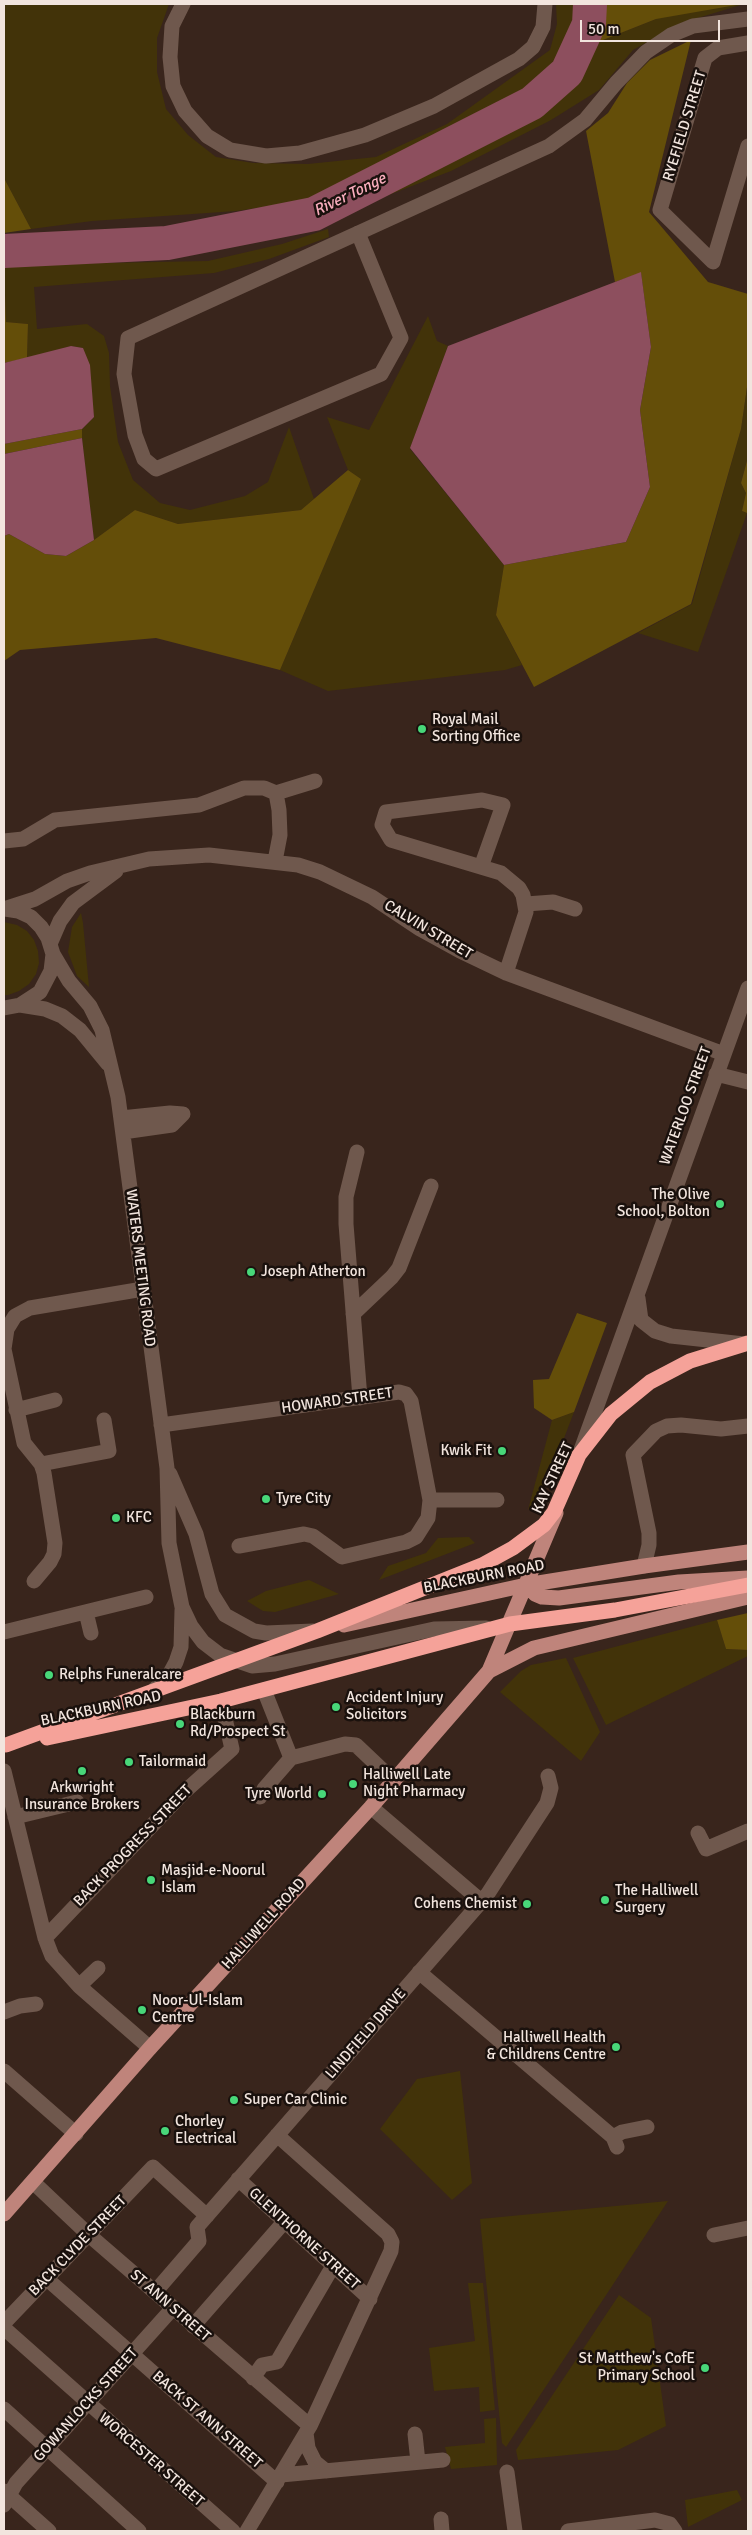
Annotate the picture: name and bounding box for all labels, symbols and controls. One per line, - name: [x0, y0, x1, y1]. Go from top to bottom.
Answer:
- scale bar: [582, 10, 722, 42]
- text: 50 m: [588, 20, 619, 38]
- street label: RYEFIELD STREET: [660, 68, 710, 184]
- water label: River Tonge: [311, 169, 389, 221]
- place label: Royal Mail Sorting Office: [432, 711, 521, 746]
- marker: Royal Mail Sorting Office: [416, 723, 428, 735]
- street label: CALVIN STREET: [381, 897, 475, 963]
- street label: WATERLOO STREET: [656, 1044, 716, 1168]
- place label: The Olive School, Bolton: [617, 1186, 710, 1221]
- street label: WATERS MEETING ROAD: [121, 1188, 159, 1348]
- marker: The Olive School, Bolton: [714, 1198, 726, 1210]
- place label: Joseph Atherton: [261, 1263, 366, 1281]
- marker: Joseph Atherton: [245, 1266, 257, 1278]
- street label: HOWARD STREET: [280, 1384, 394, 1418]
- street label: KAY STREET: [529, 1439, 577, 1517]
- place label: Kwik Fit: [440, 1442, 492, 1460]
- marker: Kwik Fit: [496, 1445, 508, 1457]
- place label: Tyre City: [276, 1490, 331, 1508]
- marker: Tyre City: [260, 1493, 272, 1505]
- place label: KFC: [126, 1509, 152, 1527]
- marker: KFC: [110, 1512, 122, 1524]
- street label: BLACKBURN ROAD: [422, 1556, 546, 1598]
- place label: Relphs Funeralcare: [59, 1666, 182, 1684]
- marker: Relphs Funeralcare: [43, 1669, 55, 1681]
- street label: BLACKBURN ROAD: [39, 1687, 163, 1731]
- place label: Accident Injury Solicitors: [346, 1689, 443, 1724]
- marker: Accident Injury Solicitors: [330, 1701, 342, 1713]
- place label: Blackburn Rd/Prospect St: [190, 1706, 286, 1741]
- marker: Blackburn Rd/Prospect St: [174, 1718, 186, 1730]
- place label: Tailormaid: [139, 1753, 206, 1771]
- marker: Tailormaid: [123, 1756, 135, 1768]
- marker: Arkwright Insurance Brokers: [76, 1765, 88, 1777]
- place label: Halliwell Late Night Pharmacy: [363, 1766, 465, 1801]
- marker: Halliwell Late Night Pharmacy: [347, 1778, 359, 1790]
- place label: Arkwright Insurance Brokers: [24, 1779, 140, 1814]
- street label: BACK PROGRESS STREET: [70, 1781, 196, 1911]
- place label: Tyre World: [245, 1785, 312, 1803]
- marker: Tyre World: [316, 1788, 328, 1800]
- place label: Masjid-e-Noorul Islam: [161, 1862, 265, 1897]
- marker: Masjid-e-Noorul Islam: [145, 1874, 157, 1886]
- street label: HALLIWELL ROAD: [218, 1875, 310, 1973]
- place label: The Halliwell Surgery: [615, 1882, 698, 1917]
- marker: The Halliwell Surgery: [599, 1894, 611, 1906]
- place label: Cohens Chemist: [414, 1895, 517, 1913]
- marker: Cohens Chemist: [521, 1898, 533, 1910]
- street label: LINDFIELD DRIVE: [322, 1985, 410, 2083]
- place label: Noor-Ul-Islam Centre: [152, 1992, 243, 2027]
- marker: Noor-Ul-Islam Centre: [136, 2004, 148, 2016]
- place label: Halliwell Health & Childrens Centre: [486, 2029, 606, 2064]
- marker: Halliwell Health & Childrens Centre: [610, 2041, 622, 2053]
- place label: Super Car Clinic: [244, 2091, 347, 2109]
- marker: Super Car Clinic: [228, 2094, 240, 2106]
- place label: Chorley Electrical: [175, 2113, 236, 2148]
- marker: Chorley Electrical: [159, 2125, 171, 2137]
- street label: GLENTHORNE STREET: [245, 2184, 363, 2294]
- street label: BACK CLYDE STREET: [26, 2192, 130, 2300]
- street label: ST ANN STREET: [126, 2266, 214, 2346]
- street label: GOWANLOCKS STREET: [30, 2344, 142, 2466]
- place label: St Matthew's CofE Primary School: [579, 2350, 695, 2385]
- marker: St Matthew's CofE Primary School: [699, 2362, 711, 2374]
- street label: BACK ST ANN STREET: [148, 2367, 266, 2473]
- street label: WORCESTER STREET: [95, 2409, 207, 2511]

